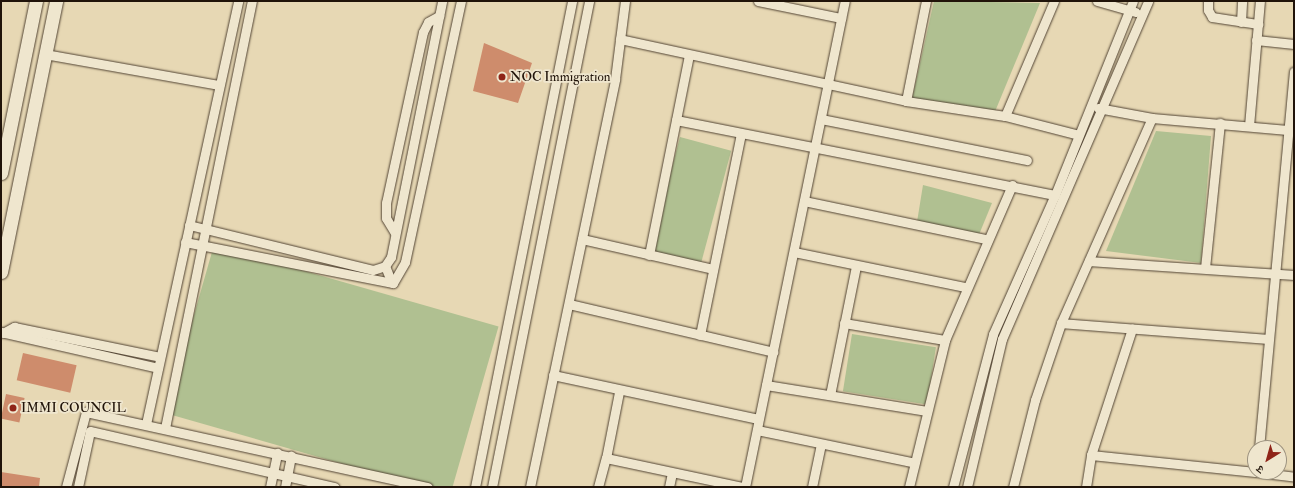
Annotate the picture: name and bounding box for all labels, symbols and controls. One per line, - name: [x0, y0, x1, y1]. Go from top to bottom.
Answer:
- place label: NOC Immigration: [510, 69, 610, 85]
- marker: NOC Immigration: [497, 72, 507, 82]
- place label: IMMI COUNCIL: [21, 400, 126, 416]
- marker: IMMI COUNCIL: [8, 403, 18, 413]
- north arrow: [1247, 440, 1287, 480]
- text: उ: [1254, 462, 1266, 476]

